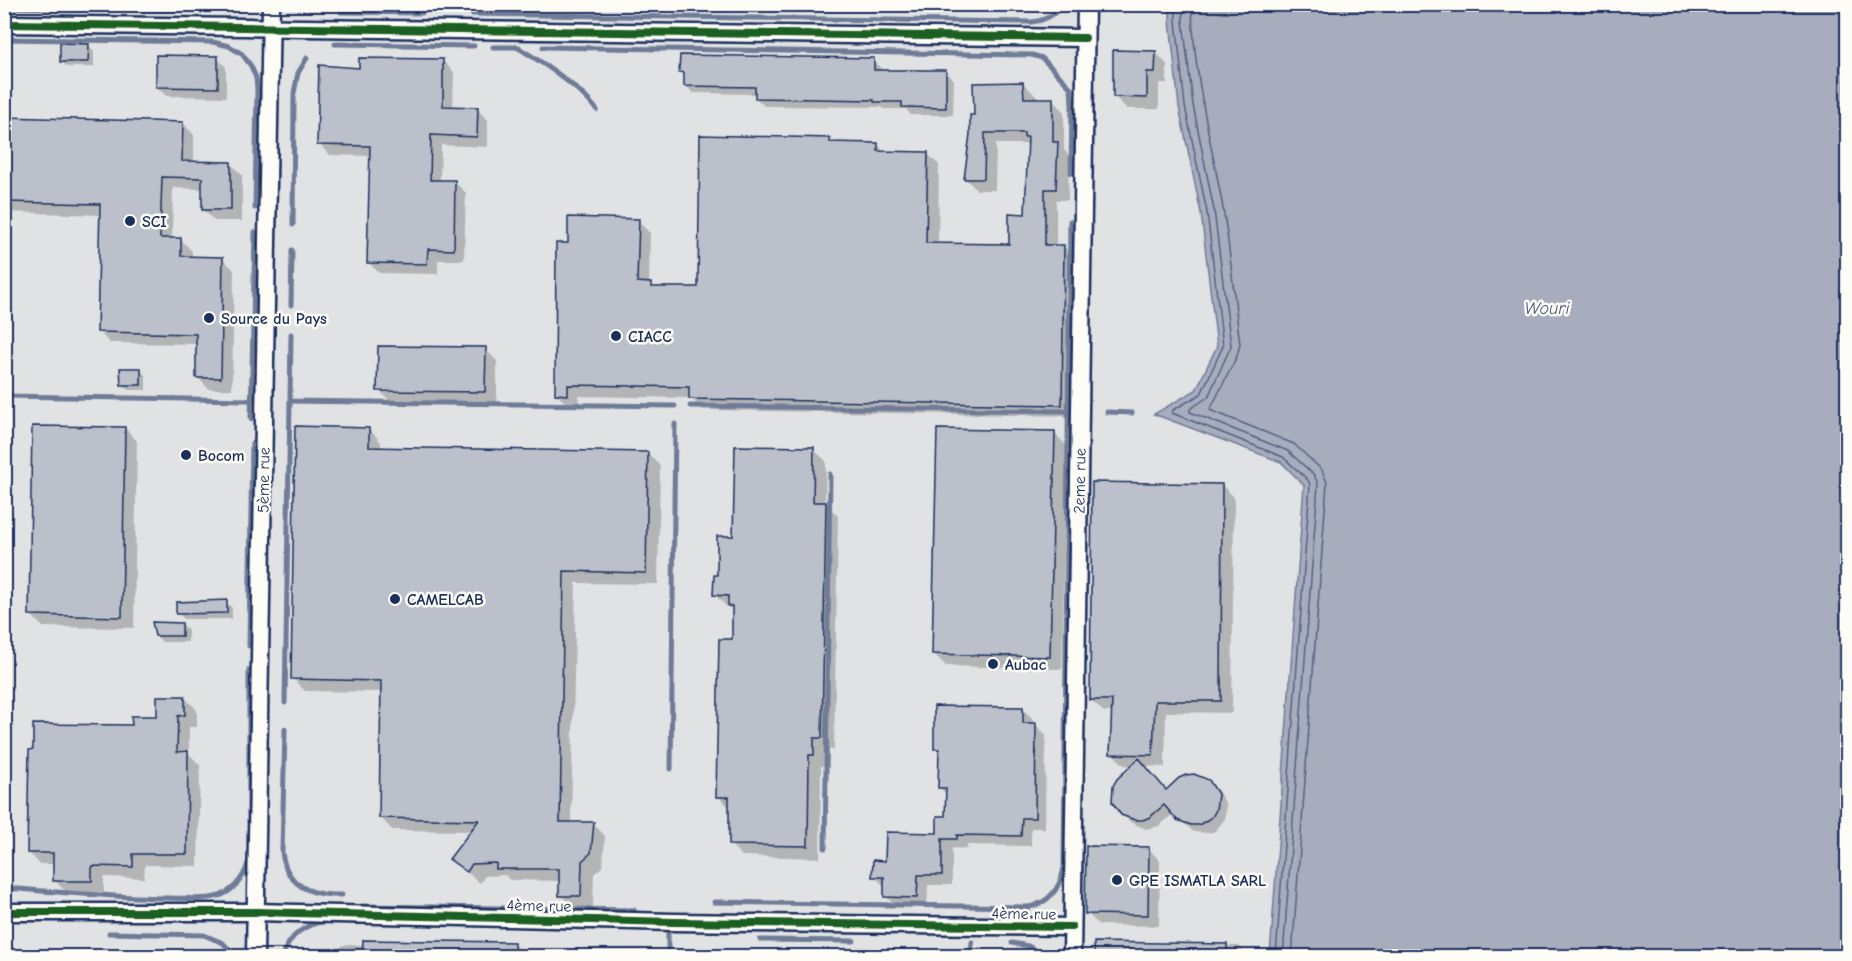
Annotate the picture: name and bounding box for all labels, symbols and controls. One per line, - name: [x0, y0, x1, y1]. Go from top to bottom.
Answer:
- place label: SCI: [142, 213, 167, 231]
- marker: SCI: [123, 214, 137, 228]
- water label: Wouri: [1524, 298, 1570, 319]
- place label: Source du Pays: [221, 310, 327, 328]
- marker: Source du Pays: [202, 311, 216, 325]
- place label: CIACC: [628, 328, 672, 346]
- marker: CIACC: [609, 329, 623, 343]
- place label: Bocom: [198, 447, 245, 465]
- street label: 5ème rue: [254, 447, 274, 513]
- marker: Bocom: [179, 448, 193, 462]
- street label: 2eme rue: [1070, 448, 1090, 514]
- place label: CAMELCAB: [407, 591, 484, 609]
- marker: CAMELCAB: [388, 592, 402, 606]
- place label: Aubac: [1005, 656, 1047, 674]
- marker: Aubac: [986, 657, 1000, 671]
- place label: GPE ISMATLA SARL: [1129, 872, 1266, 890]
- marker: GPE ISMATLA SARL: [1110, 873, 1124, 887]
- street label: 4ème rue: [506, 896, 572, 916]
- street label: 4ème rue: [991, 904, 1057, 924]

